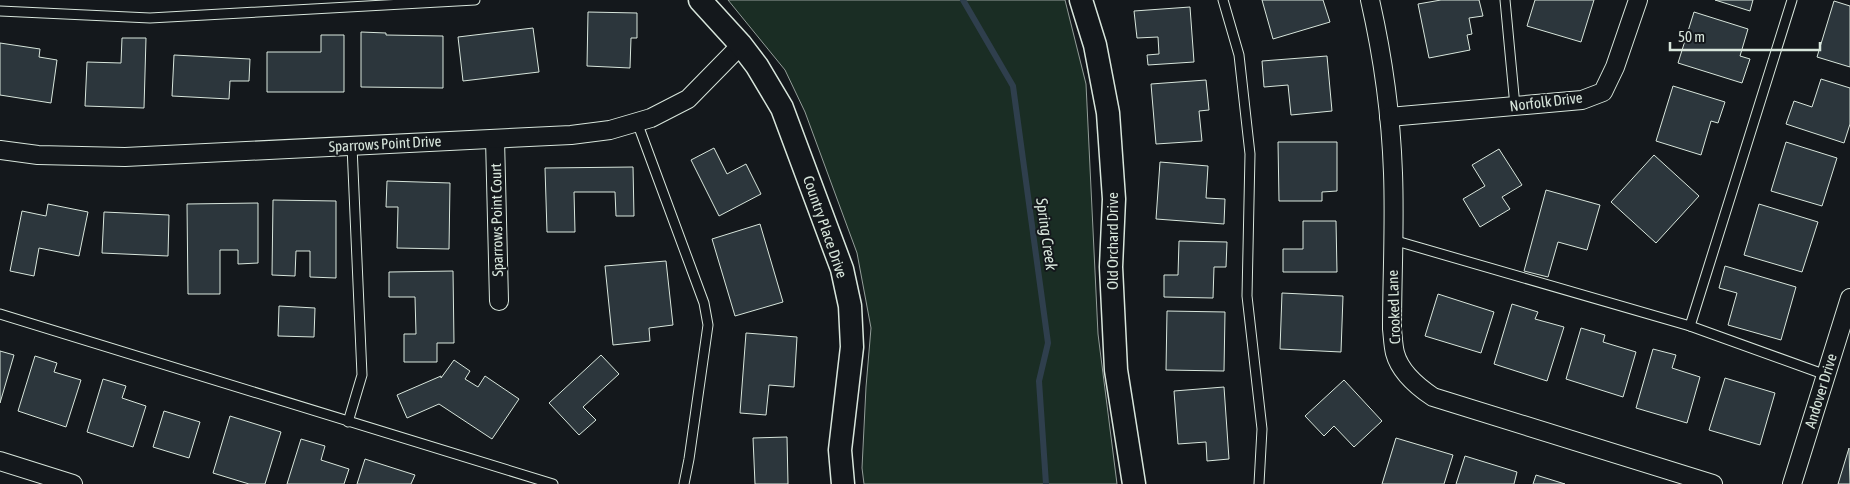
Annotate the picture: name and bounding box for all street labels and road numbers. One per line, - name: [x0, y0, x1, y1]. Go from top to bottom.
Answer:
- street label: Norfolk Drive: [1509, 89, 1583, 114]
- street label: Sparrows Point Drive: [328, 132, 442, 155]
- street label: Sparrows Point Court: [487, 163, 506, 277]
- street label: Country Place Drive: [800, 173, 851, 280]
- street label: Old Orchard Drive: [1104, 192, 1121, 290]
- street label: Crooked Lane: [1384, 269, 1403, 344]
- street label: Andover Drive: [1801, 351, 1840, 430]

